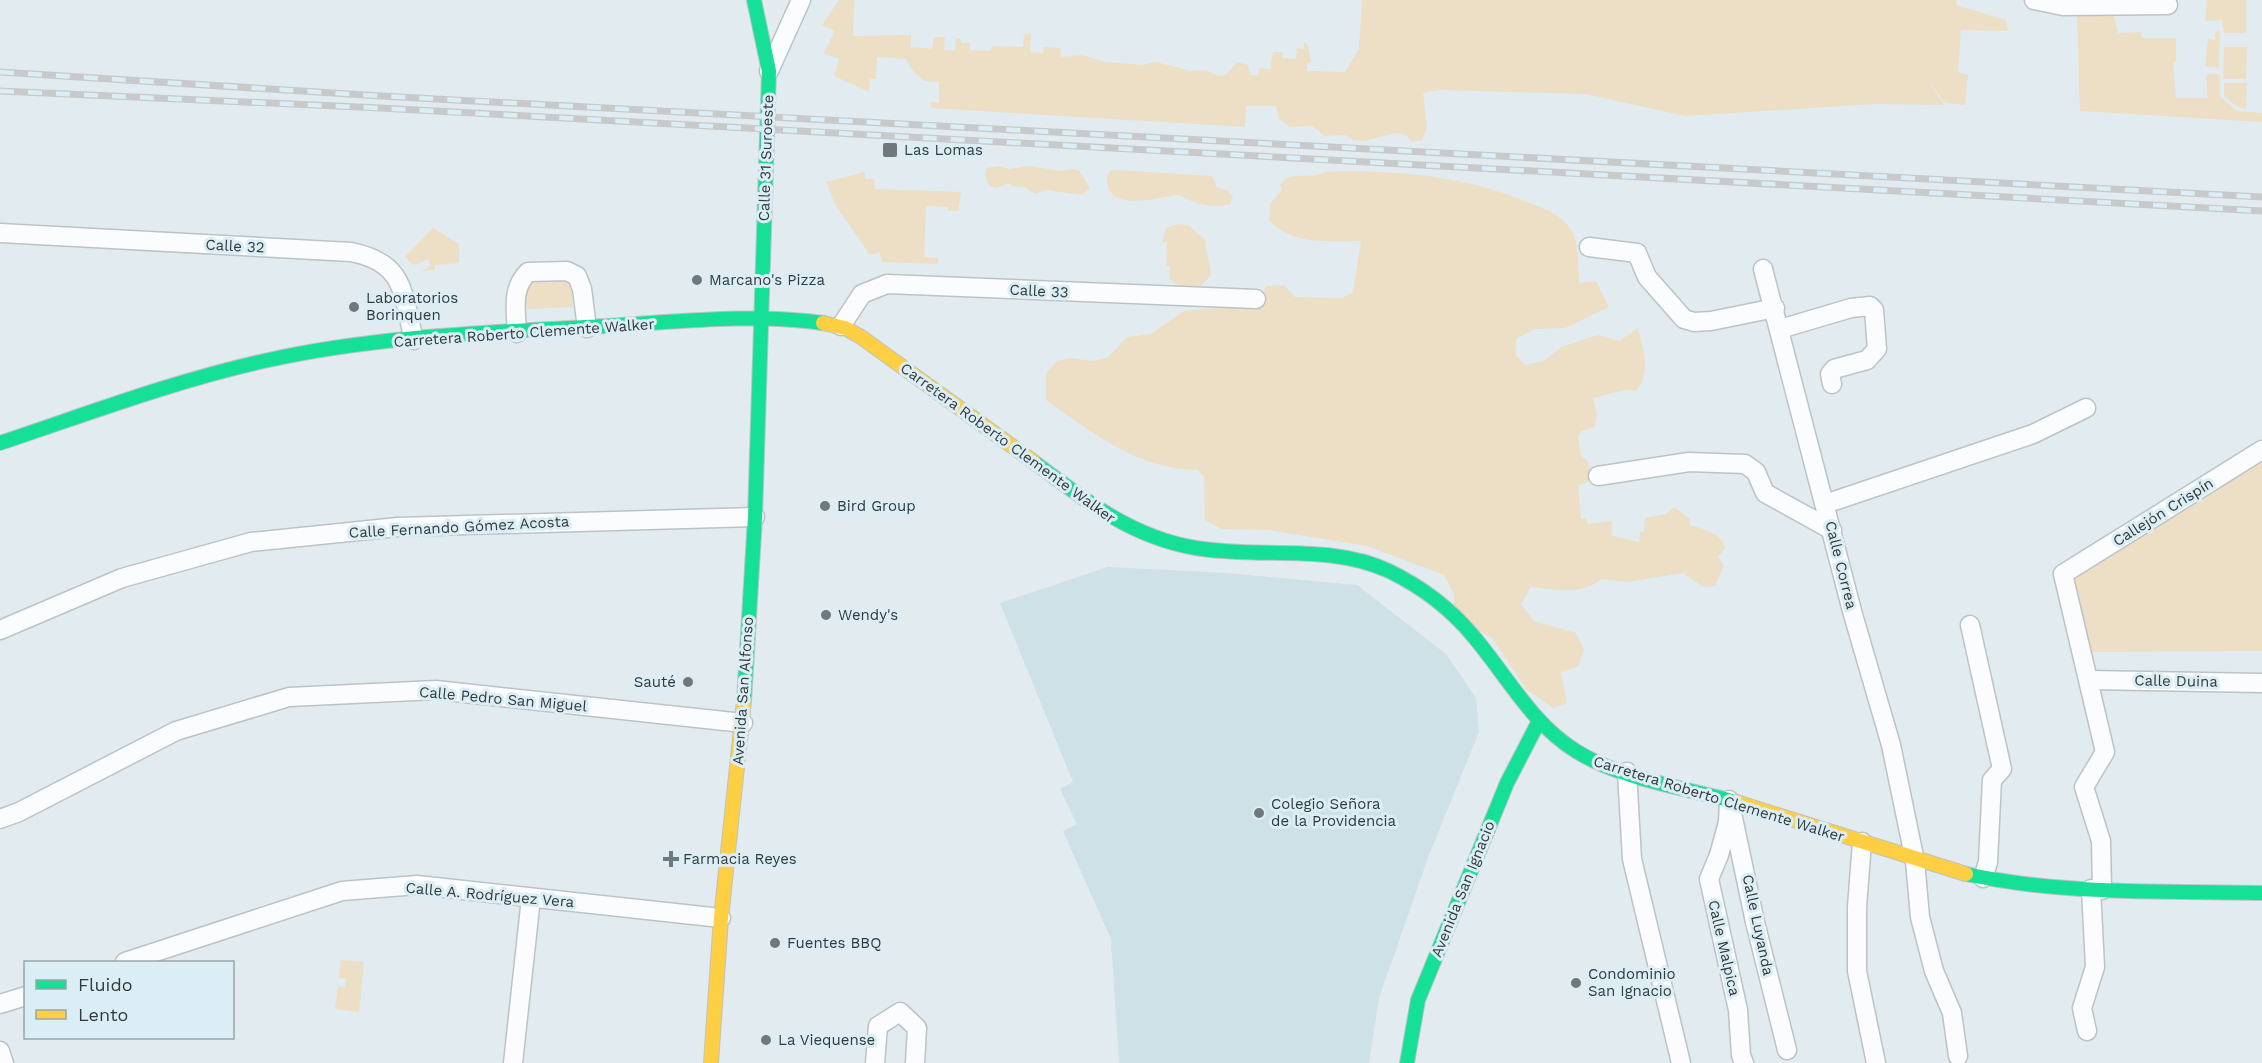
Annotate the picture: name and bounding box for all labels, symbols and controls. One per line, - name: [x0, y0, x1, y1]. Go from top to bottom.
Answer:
- street label: Calle 31 Suroeste: [755, 94, 777, 222]
- marker: Las Lomas: [881, 141, 899, 159]
- place label: Las Lomas: [904, 141, 983, 159]
- street label: Calle 32: [205, 235, 265, 257]
- place label: Marcano's Pizza: [709, 271, 825, 289]
- marker: Marcano's Pizza: [690, 273, 704, 287]
- street label: Calle 33: [1009, 280, 1069, 302]
- place label: Laboratorios Borinquen: [366, 289, 458, 324]
- marker: Laboratorios Borinquen: [347, 300, 361, 314]
- street label: Carretera Roberto Clemente Walker: [393, 315, 655, 351]
- street label: Carretera Roberto Clemente Walker: [897, 359, 1119, 527]
- street label: Callejón Crispín: [2109, 474, 2217, 550]
- place label: Bird Group: [837, 497, 916, 515]
- marker: Bird Group: [818, 499, 832, 513]
- street label: Calle Fernando Gómez Acosta: [348, 512, 570, 542]
- street label: Calle Correa: [1821, 519, 1861, 611]
- place label: Wendy's: [838, 606, 898, 624]
- marker: Wendy's: [819, 608, 833, 622]
- street label: Avenida San Alfonso: [729, 616, 757, 766]
- street label: Calle Duina: [2134, 671, 2218, 691]
- place label: Sauté: [634, 673, 676, 691]
- marker: Sauté: [681, 675, 695, 689]
- street label: Calle Pedro San Miguel: [418, 683, 588, 715]
- street label: Carretera Roberto Clemente Walker: [1591, 752, 1847, 846]
- place label: Colegio Señora de la Providencia: [1271, 795, 1397, 830]
- marker: Colegio Señora de la Providencia: [1252, 806, 1266, 820]
- street label: Avenida San Ignacio: [1427, 818, 1499, 960]
- place label: Farmacia Reyes: [683, 850, 797, 868]
- marker: Farmacia Reyes: [664, 852, 678, 866]
- street label: Calle Luyanda: [1738, 873, 1778, 978]
- street label: Calle A. Rodríguez Vera: [405, 879, 576, 911]
- street label: Calle Malpica: [1704, 898, 1744, 998]
- place label: Fuentes BBQ: [787, 934, 881, 952]
- marker: Fuentes BBQ: [768, 936, 782, 950]
- legend: [24, 961, 234, 1039]
- place label: Condominio San Ignacio: [1588, 965, 1676, 1000]
- text: Fluido: [78, 974, 132, 995]
- marker: Condominio San Ignacio: [1569, 976, 1583, 990]
- text: Lento: [78, 1004, 128, 1025]
- place label: La Viequense: [778, 1031, 875, 1049]
- marker: La Viequense: [759, 1033, 773, 1047]

